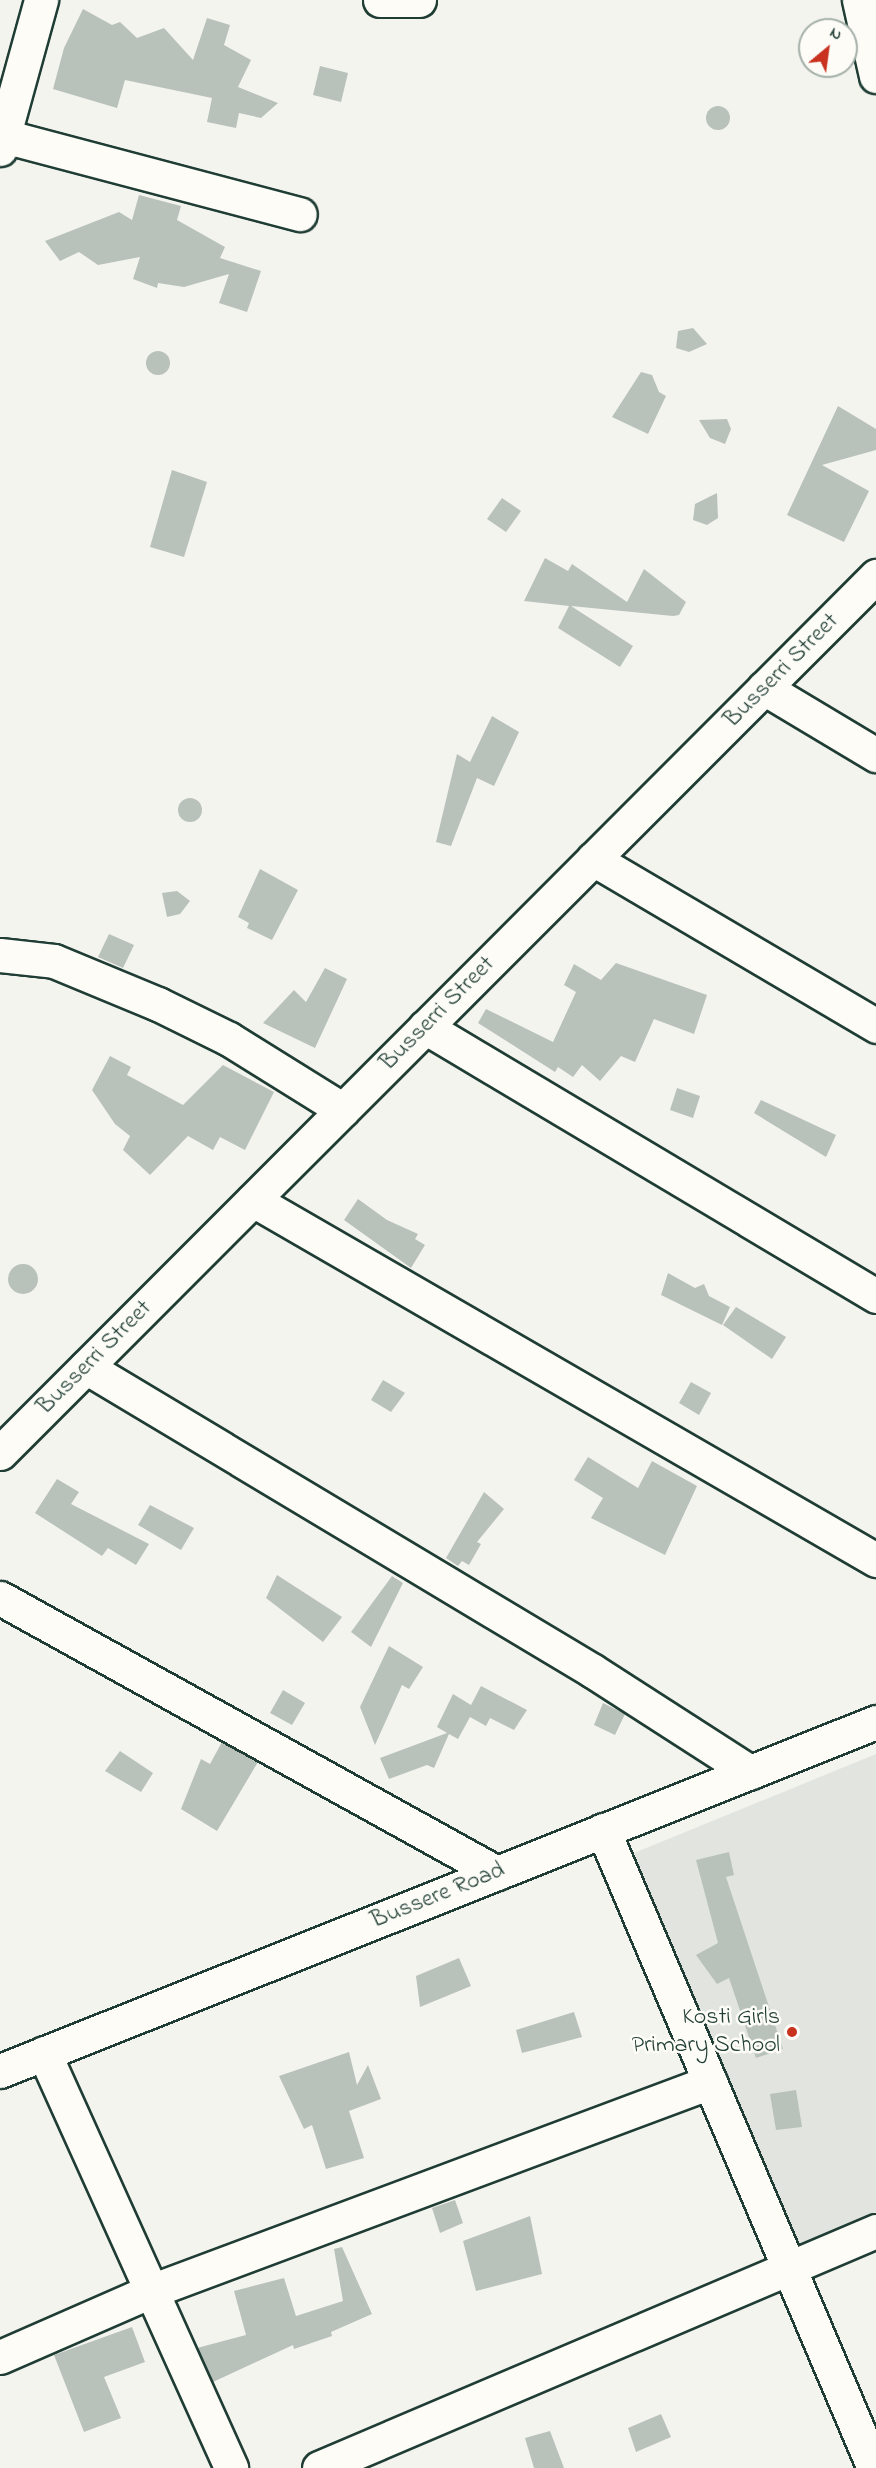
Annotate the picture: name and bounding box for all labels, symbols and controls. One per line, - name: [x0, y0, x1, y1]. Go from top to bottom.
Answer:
- north arrow: [798, 18, 858, 78]
- text: N: [825, 21, 846, 47]
- street label: Busserri Street: [719, 608, 845, 734]
- street label: Busserri Street: [375, 951, 501, 1077]
- street label: Busserri Street: [32, 1295, 158, 1421]
- street label: Bussere Road: [367, 1856, 509, 1936]
- place label: Kosti Girls Primary School: [632, 2004, 780, 2060]
- marker: Kosti Girls Primary School: [785, 2025, 799, 2039]

